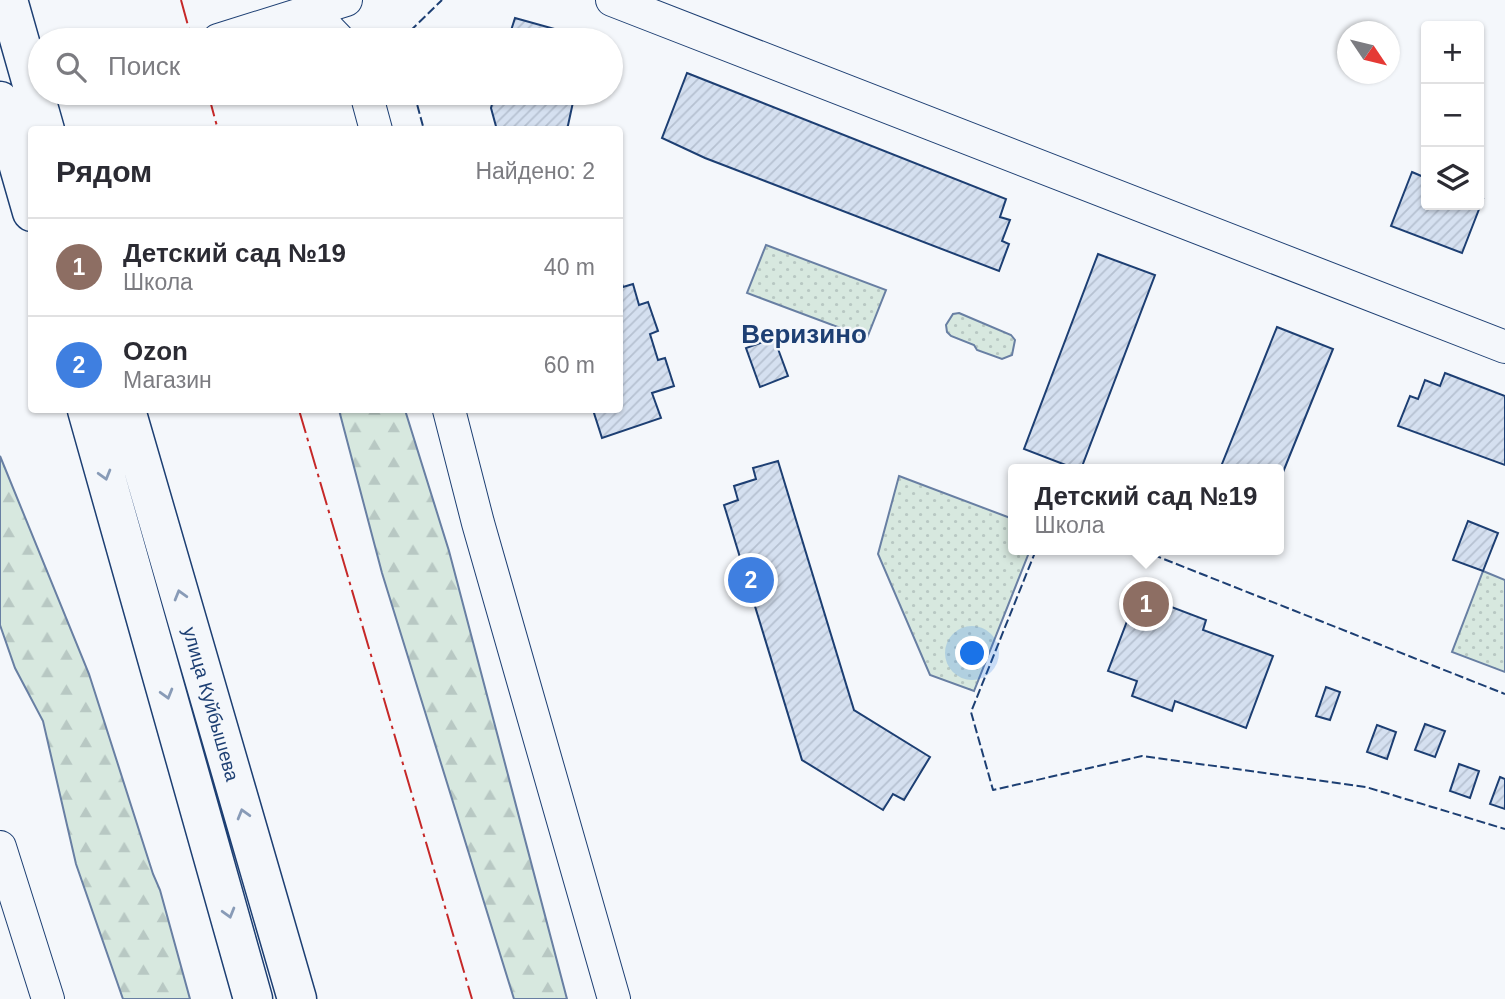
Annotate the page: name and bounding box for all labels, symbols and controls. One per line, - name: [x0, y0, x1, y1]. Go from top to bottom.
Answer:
- north arrow: [1337, 21, 1400, 84]
- map controls: [1421, 21, 1484, 210]
- button: +: [1421, 21, 1484, 84]
- search box: [28, 28, 623, 105]
- icon: search: [52, 48, 90, 86]
- text: Поиск: [108, 51, 180, 81]
- button: −: [1421, 84, 1484, 147]
- button: layers: [1421, 147, 1484, 210]
- text: Рядом: [56, 155, 152, 188]
- text: Найдено: 2: [475, 158, 595, 184]
- text: Детский сад №19: [123, 238, 346, 268]
- text: 1: [73, 254, 85, 280]
- text: 40 m: [544, 254, 595, 280]
- text: Школа: [123, 269, 193, 295]
- district label: Веризино: [741, 319, 867, 349]
- text: Ozon: [123, 336, 188, 366]
- text: 2: [73, 352, 85, 378]
- text: 60 m: [544, 352, 595, 378]
- text: Магазин: [123, 367, 212, 393]
- popup: [1008, 464, 1284, 555]
- one-way arrow: [97, 469, 112, 481]
- text: Детский сад №19: [1035, 481, 1257, 511]
- text: Школа: [1035, 512, 1104, 538]
- pin: 2: [728, 554, 774, 606]
- pin: 1: [1123, 578, 1169, 630]
- one-way arrow: [173, 590, 188, 602]
- street label: улица Куйбышева: [179, 624, 243, 784]
- your location: [955, 636, 989, 670]
- one-way arrow: [158, 688, 173, 700]
- one-way arrow: [237, 808, 252, 820]
- one-way arrow: [220, 907, 235, 919]

